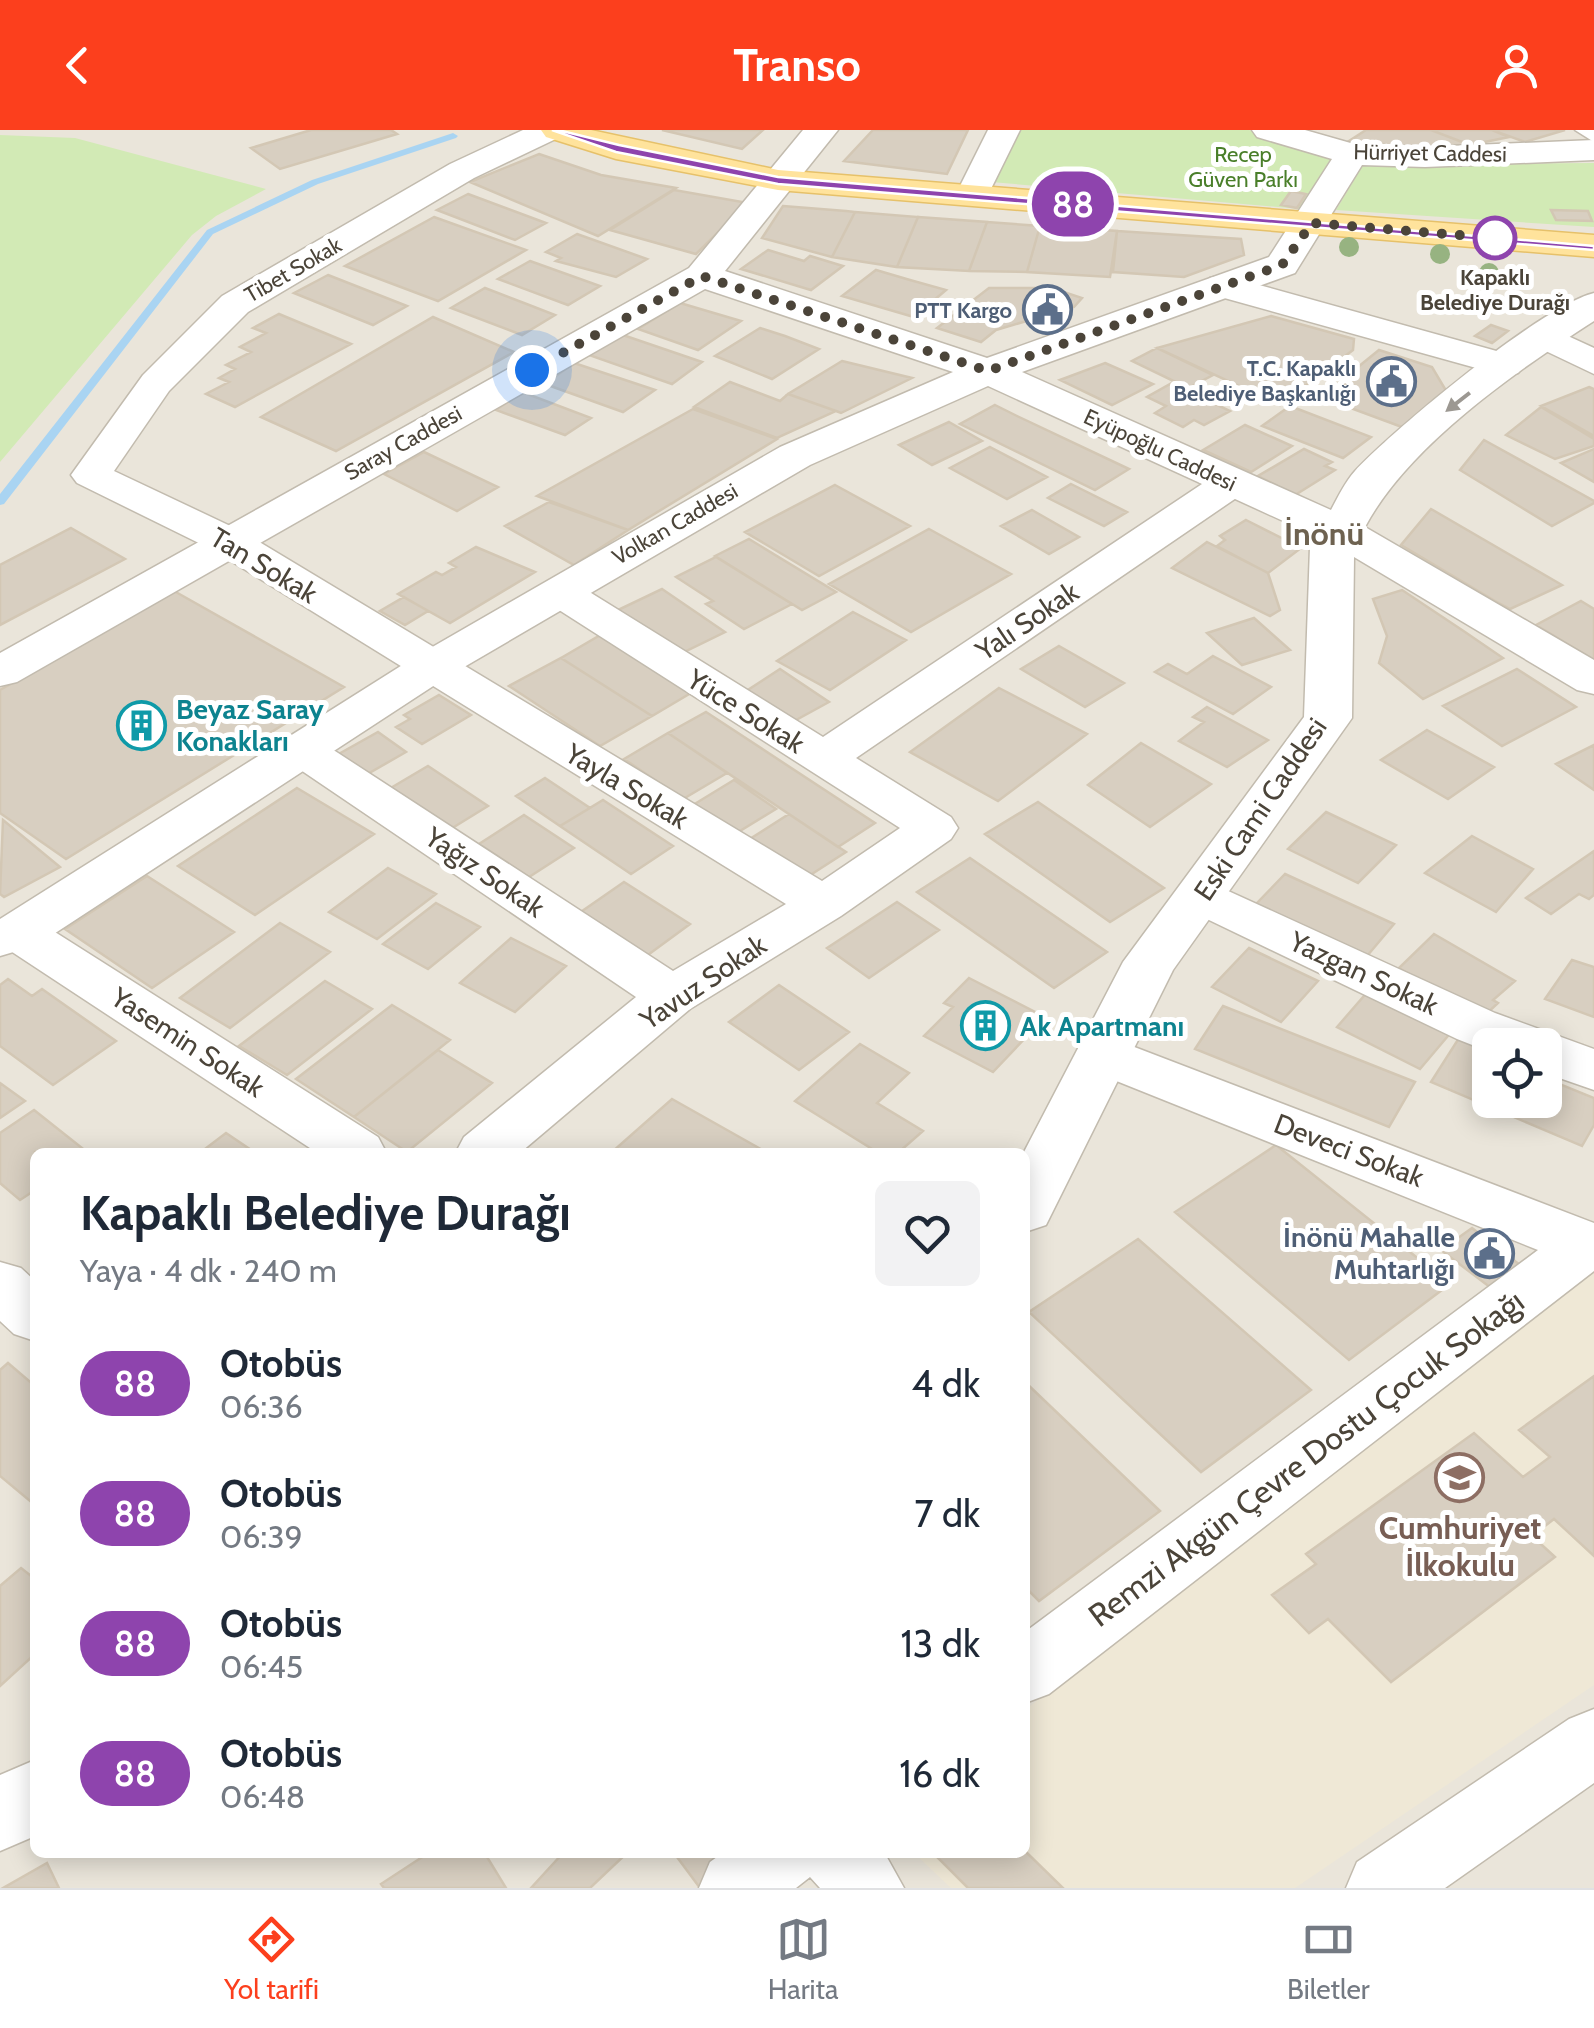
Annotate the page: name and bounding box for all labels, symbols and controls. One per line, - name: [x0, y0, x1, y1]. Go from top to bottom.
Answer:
- icon: back: [50, 38, 105, 93]
- text: Transo: [733, 38, 861, 92]
- icon: person: [1489, 38, 1544, 93]
- street label: Hürriyet Caddesi: [1353, 138, 1507, 168]
- park label: Recep Güven Parkı: [1188, 141, 1298, 193]
- line badge: 88: [1028, 172, 1118, 236]
- text: 88: [1052, 183, 1094, 226]
- marker: Kapaklı Belediye Durağı: [1474, 217, 1516, 259]
- street label: Tibet Sokak: [240, 231, 346, 309]
- place label: Kapaklı Belediye Durağı: [1420, 264, 1570, 316]
- public building icon: PTT Kargo: [1021, 284, 1073, 336]
- place label: PTT Kargo: [914, 297, 1012, 324]
- your location: [507, 345, 557, 395]
- place label: T.C. Kapaklı Belediye Başkanlığı: [1173, 355, 1356, 407]
- public building icon: T.C. Kapaklı Belediye Başkanlığı: [1365, 355, 1417, 407]
- one-way arrow: [1446, 391, 1471, 412]
- street label: Saray Caddesi: [340, 400, 466, 486]
- street label: Eyüpoğlu Caddesi: [1080, 403, 1240, 497]
- street label: Volkan Caddesi: [607, 477, 743, 571]
- district label: İnönü: [1284, 514, 1364, 553]
- street label: Tan Sokak: [204, 520, 324, 610]
- street label: Yalı Sokak: [968, 574, 1085, 668]
- street label: Yüce Sokak: [680, 661, 811, 761]
- place label: Beyaz Saray Konakları: [176, 692, 324, 758]
- building icon: Beyaz Saray Konakları: [115, 699, 167, 751]
- street label: Eski Cami Caddesi: [1186, 711, 1334, 907]
- street label: Yayla Sokak: [558, 736, 695, 836]
- street label: Yağız Sokak: [418, 819, 552, 925]
- street label: Yazgan Sokak: [1283, 923, 1444, 1022]
- street label: Yavuz Sokak: [633, 927, 773, 1037]
- street label: Yasemin Sokak: [104, 979, 271, 1104]
- building icon: Ak Apartmanı: [959, 1000, 1011, 1052]
- place label: Ak Apartmanı: [1020, 1009, 1184, 1043]
- map controls: [1472, 1028, 1562, 1118]
- button: locate: [1472, 1028, 1562, 1118]
- street label: Deveci Sokak: [1269, 1106, 1429, 1194]
- button: heart: [875, 1181, 980, 1286]
- text: Kapaklı Belediye Durağı: [80, 1184, 571, 1242]
- place label: İnönü Mahalle Muhtarlığı: [1283, 1220, 1455, 1286]
- public building icon: İnönü Mahalle Muhtarlığı: [1464, 1227, 1516, 1279]
- text: Yaya · 4 dk · 240 m: [80, 1251, 337, 1290]
- street label: Remzi Akgün Çevre Dostu Çocuk Sokağı: [1081, 1281, 1531, 1635]
- text: Otobüs: [220, 1340, 342, 1387]
- text: 4 dk: [911, 1360, 980, 1407]
- text: 88: [114, 1362, 156, 1405]
- text: 06:36: [220, 1387, 303, 1426]
- school or university icon: Cumhuriyet İlkokulu: [1434, 1451, 1486, 1503]
- text: Otobüs: [220, 1470, 342, 1517]
- text: 7 dk: [914, 1490, 980, 1537]
- text: 88: [114, 1492, 156, 1535]
- place label: Cumhuriyet İlkokulu: [1379, 1508, 1541, 1584]
- text: 06:39: [220, 1517, 303, 1556]
- text: Otobüs: [220, 1600, 342, 1647]
- text: 13 dk: [900, 1620, 980, 1667]
- text: 88: [114, 1622, 156, 1665]
- text: 06:45: [220, 1647, 303, 1686]
- text: Otobüs: [220, 1730, 342, 1777]
- text: 16 dk: [899, 1750, 980, 1797]
- text: 88: [114, 1752, 156, 1795]
- text: 06:48: [220, 1777, 305, 1816]
- tab: Yol tarifi: [224, 1912, 319, 2006]
- tab: Harita: [768, 1912, 838, 2006]
- tab: Biletler: [1287, 1912, 1370, 2006]

